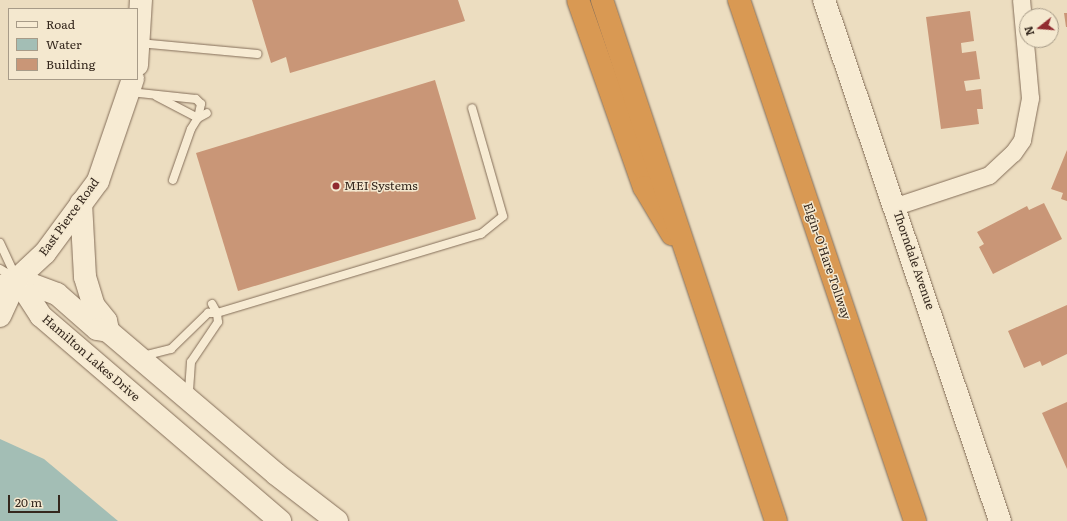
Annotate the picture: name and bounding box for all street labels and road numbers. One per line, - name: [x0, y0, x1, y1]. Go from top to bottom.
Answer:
- street label: East Pierce Road: [36, 175, 102, 259]
- street label: Elgin-O'Hare Tollway: [800, 201, 854, 321]
- street label: Thorndale Avenue: [890, 209, 938, 311]
- street label: Hamilton Lakes Drive: [39, 312, 143, 404]

